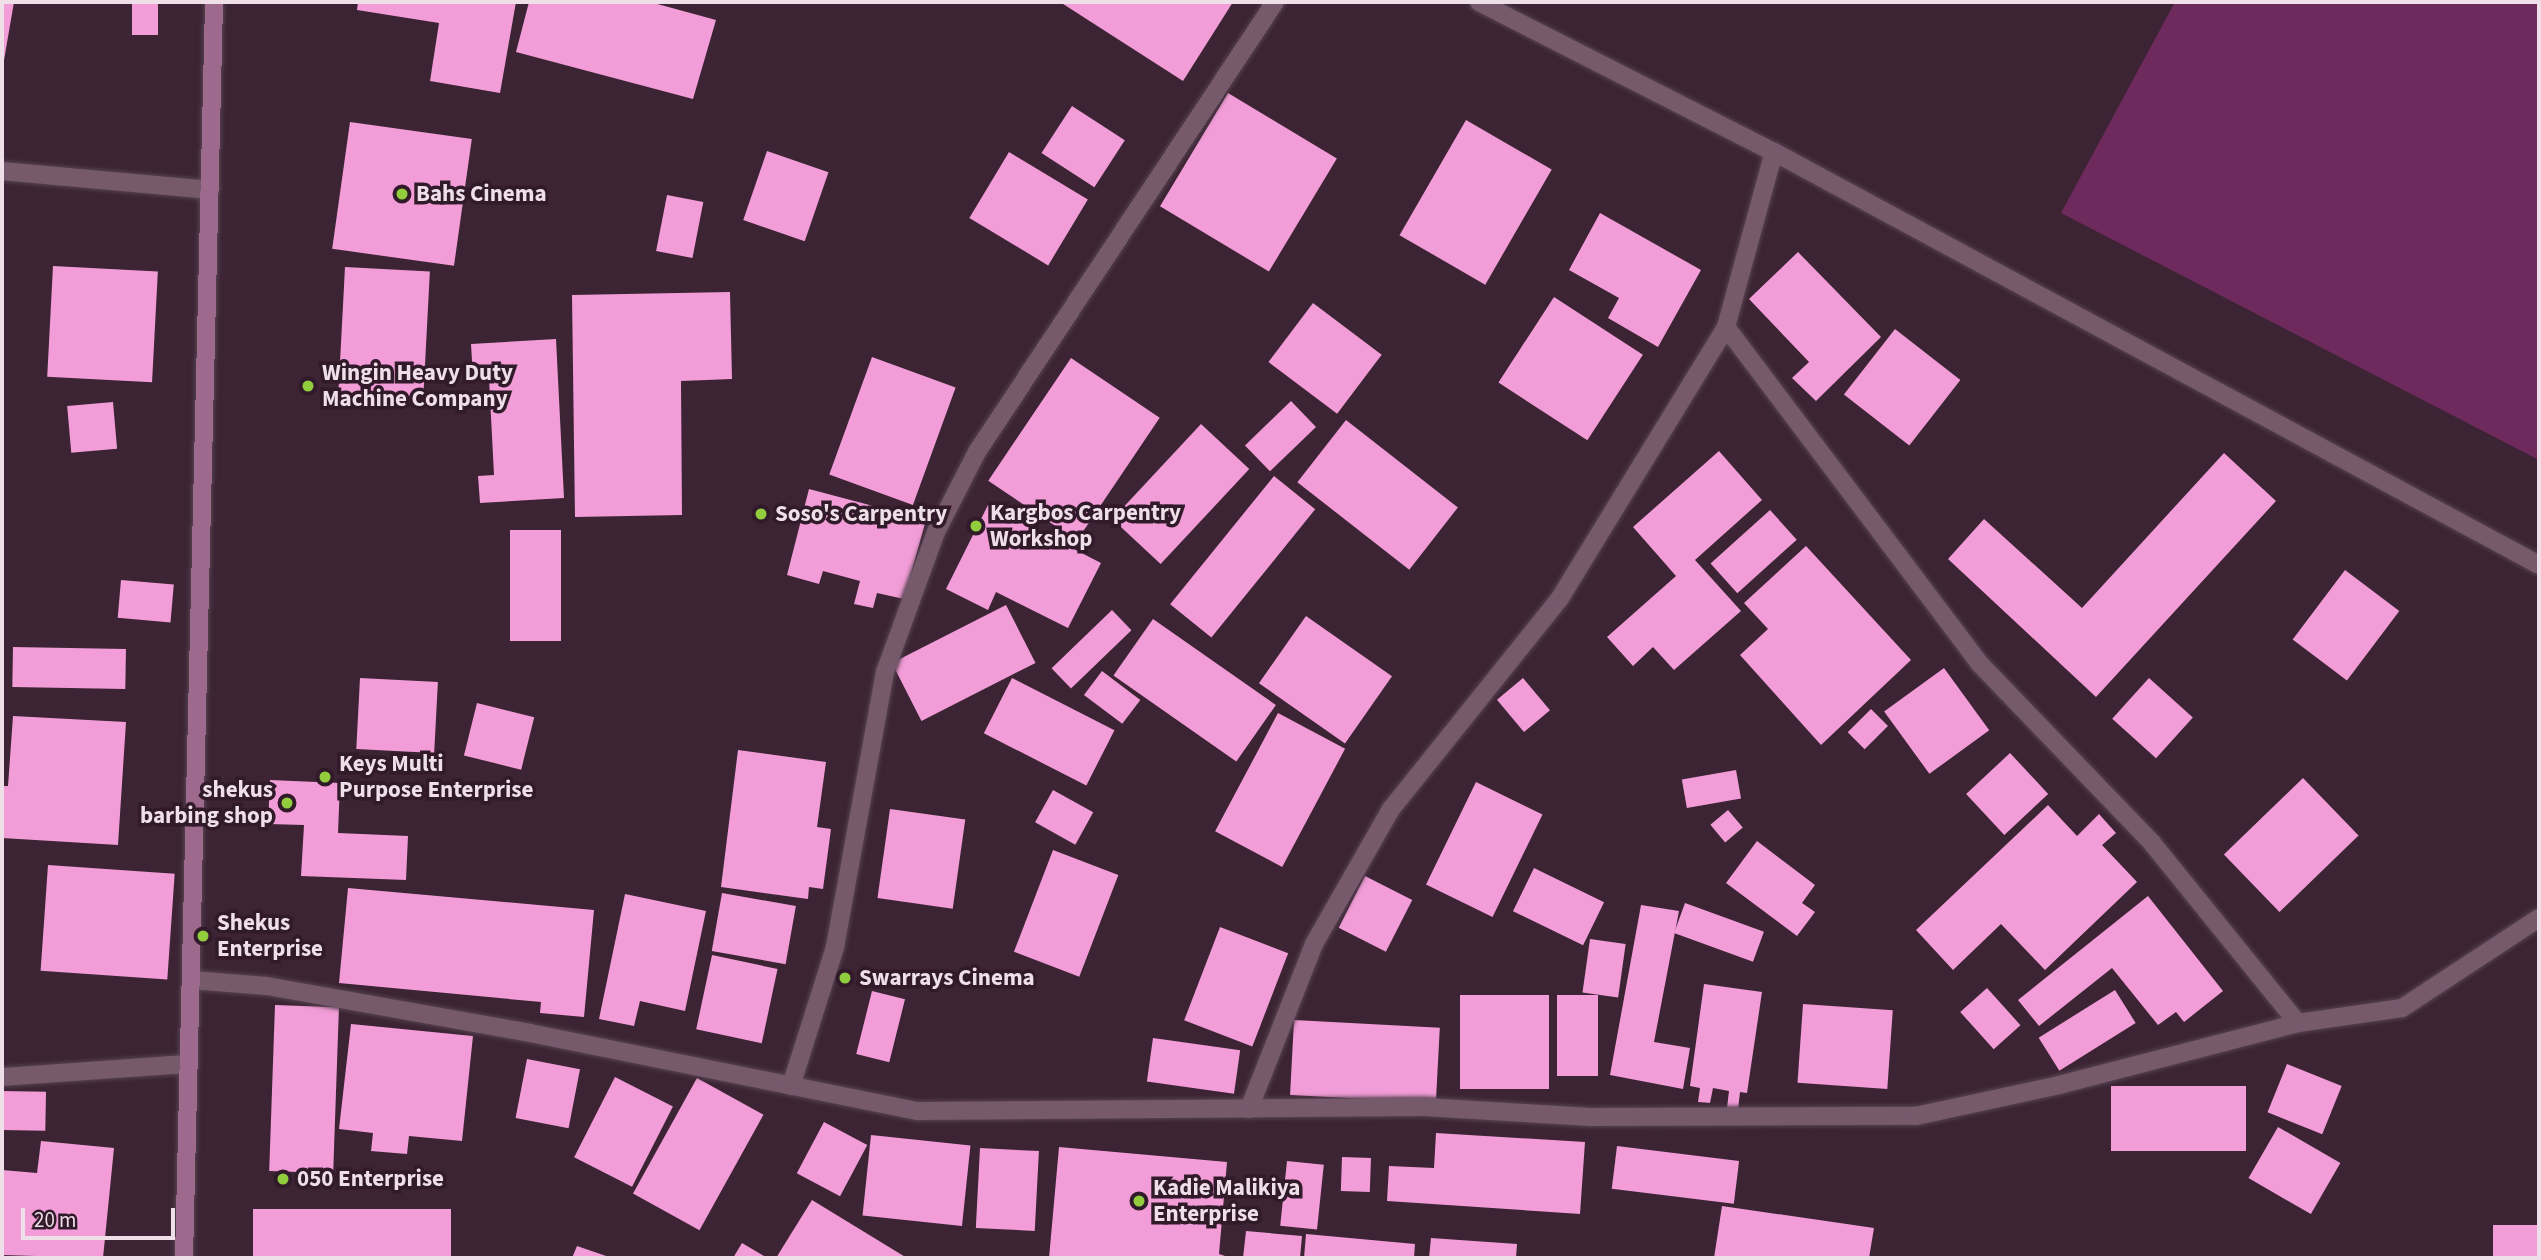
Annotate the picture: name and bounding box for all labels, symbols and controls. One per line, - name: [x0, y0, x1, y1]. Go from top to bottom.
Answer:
- place label: Bahs Cinema: [416, 180, 547, 208]
- marker: Bahs Cinema: [394, 186, 410, 202]
- place label: Wingin Heavy Duty Machine Company: [322, 359, 513, 413]
- marker: Wingin Heavy Duty Machine Company: [300, 378, 316, 394]
- place label: Kargbos Carpentry Workshop: [990, 499, 1181, 553]
- place label: Soso's Carpentry: [775, 500, 947, 528]
- marker: Soso's Carpentry: [753, 506, 769, 522]
- marker: Kargbos Carpentry Workshop: [968, 518, 984, 534]
- place label: Keys Multi Purpose Enterprise: [339, 750, 533, 804]
- marker: Keys Multi Purpose Enterprise: [317, 769, 333, 785]
- place label: shekus barbing shop: [140, 776, 273, 830]
- marker: shekus barbing shop: [279, 795, 295, 811]
- place label: Shekus Enterprise: [217, 909, 323, 963]
- marker: Shekus Enterprise: [195, 928, 211, 944]
- place label: Swarrays Cinema: [859, 964, 1035, 992]
- marker: Swarrays Cinema: [837, 970, 853, 986]
- place label: 050 Enterprise: [297, 1165, 444, 1193]
- marker: 050 Enterprise: [275, 1171, 291, 1187]
- place label: Kadie Malikiya Enterprise: [1153, 1174, 1300, 1228]
- marker: Kadie Malikiya Enterprise: [1131, 1193, 1147, 1209]
- scale bar: [24, 1194, 178, 1238]
- text: 20 m: [34, 1205, 76, 1235]

